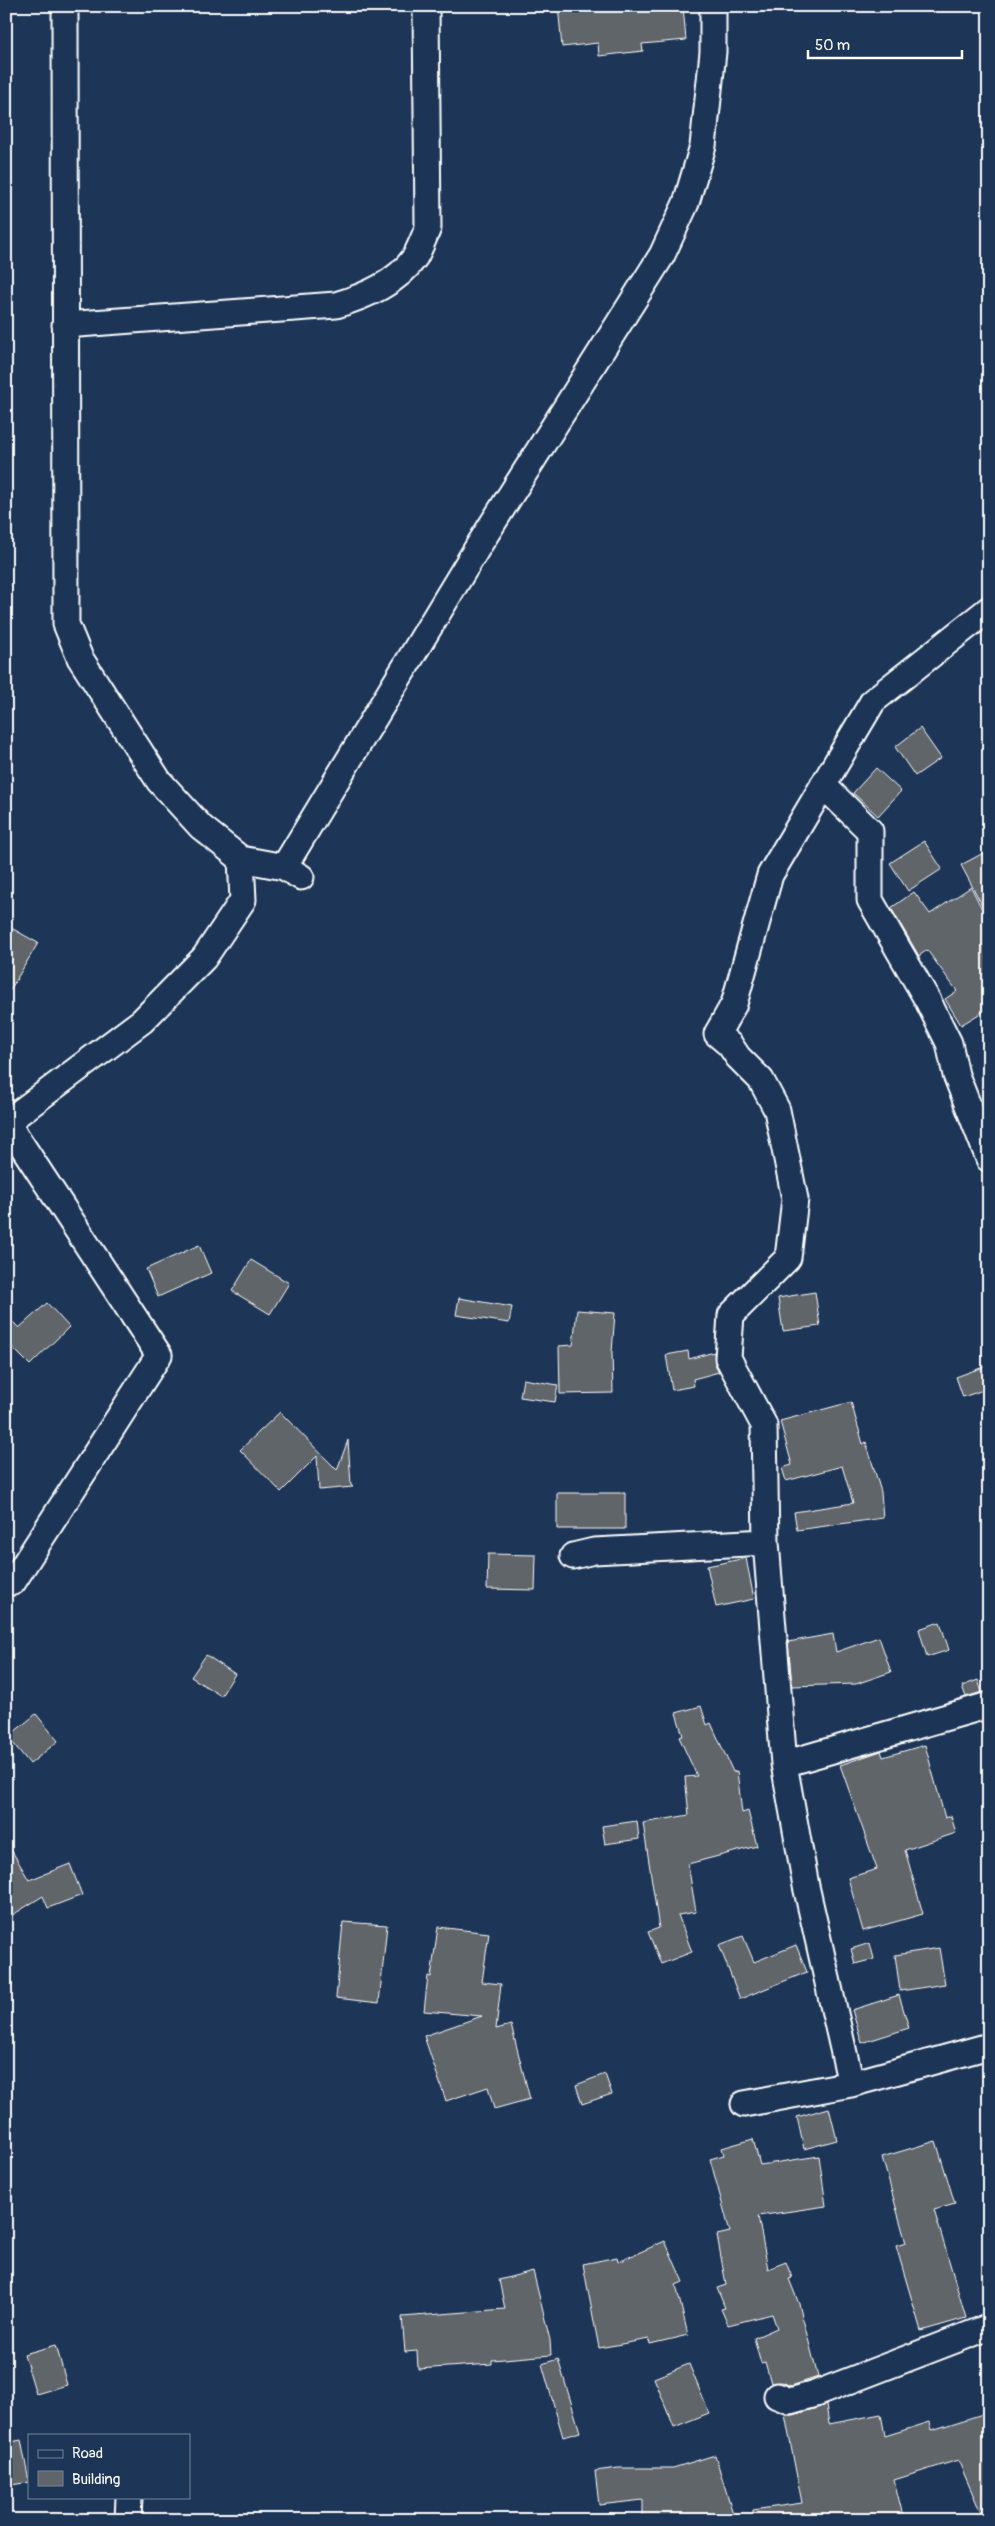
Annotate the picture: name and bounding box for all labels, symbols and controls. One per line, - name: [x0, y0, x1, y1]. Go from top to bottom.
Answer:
- scale bar: [808, 28, 961, 60]
- text: 50 m: [815, 36, 850, 55]
- legend: [28, 2434, 190, 2498]
- text: Road: [72, 2444, 103, 2463]
- text: Building: [72, 2470, 120, 2489]

